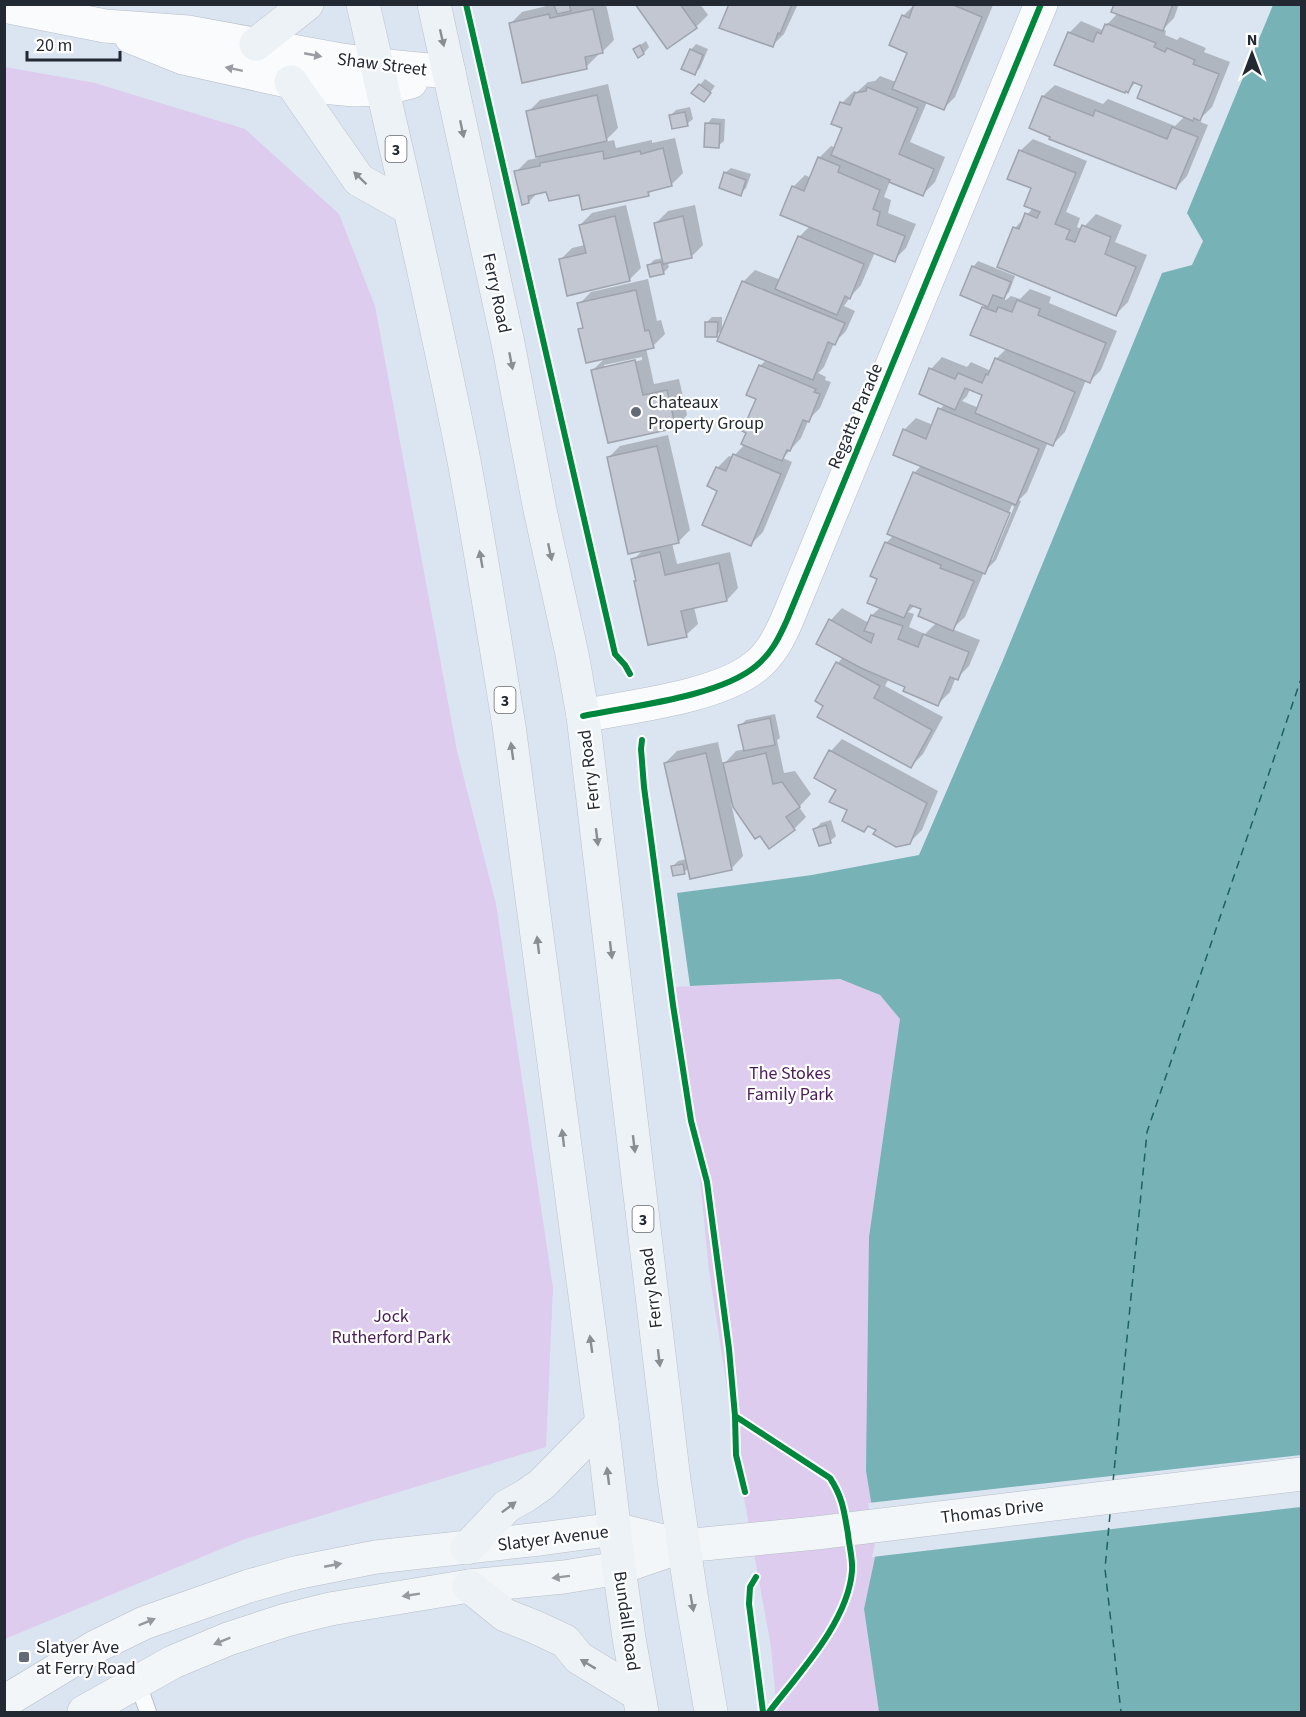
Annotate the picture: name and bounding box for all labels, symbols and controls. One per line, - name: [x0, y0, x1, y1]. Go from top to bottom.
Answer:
- scale bar: [27, 24, 120, 62]
- north arrow: [1222, 24, 1282, 84]
- one-way arrow: [438, 29, 447, 48]
- text: N: [1247, 29, 1257, 51]
- text: 20 m: [36, 33, 72, 58]
- street label: Shaw Street: [336, 47, 428, 82]
- one-way arrow: [304, 51, 323, 60]
- one-way arrow: [224, 64, 243, 73]
- one-way arrow: [457, 120, 467, 138]
- road number: 3: [386, 136, 406, 162]
- one-way arrow: [353, 171, 367, 185]
- street label: Ferry Road: [476, 251, 517, 335]
- one-way arrow: [507, 351, 516, 370]
- street label: Regatta Parade: [822, 359, 889, 473]
- place label: Chateaux Property Group: [648, 390, 764, 436]
- marker: Chateaux Property Group: [629, 405, 643, 419]
- one-way arrow: [545, 543, 555, 561]
- one-way arrow: [476, 549, 485, 568]
- road number: 3: [494, 687, 516, 713]
- street label: Ferry Road: [572, 728, 607, 812]
- one-way arrow: [508, 742, 517, 761]
- one-way arrow: [593, 828, 602, 847]
- one-way arrow: [533, 935, 543, 954]
- one-way arrow: [606, 941, 616, 960]
- park label: The Stokes Family Park: [747, 1061, 834, 1107]
- one-way arrow: [559, 1129, 568, 1148]
- one-way arrow: [629, 1134, 639, 1153]
- road number: 3: [632, 1206, 654, 1232]
- street label: Ferry Road: [634, 1246, 669, 1330]
- park label: Jock Rutherford Park: [331, 1304, 451, 1350]
- one-way arrow: [586, 1335, 596, 1354]
- one-way arrow: [655, 1349, 664, 1368]
- one-way arrow: [604, 1467, 613, 1486]
- street label: Thomas Drive: [939, 1493, 1045, 1530]
- one-way arrow: [501, 1501, 516, 1513]
- street label: Slatyer Avenue: [496, 1519, 610, 1558]
- one-way arrow: [324, 1560, 343, 1569]
- street label: Bundall Road: [607, 1569, 646, 1673]
- one-way arrow: [552, 1572, 571, 1582]
- one-way arrow: [402, 1591, 421, 1600]
- one-way arrow: [688, 1594, 697, 1613]
- one-way arrow: [138, 1617, 156, 1626]
- place label: Slatyer Ave at Ferry Road: [36, 1635, 136, 1681]
- one-way arrow: [213, 1637, 231, 1647]
- marker: Slatyer Ave at Ferry Road: [17, 1650, 31, 1664]
- one-way arrow: [580, 1658, 596, 1669]

